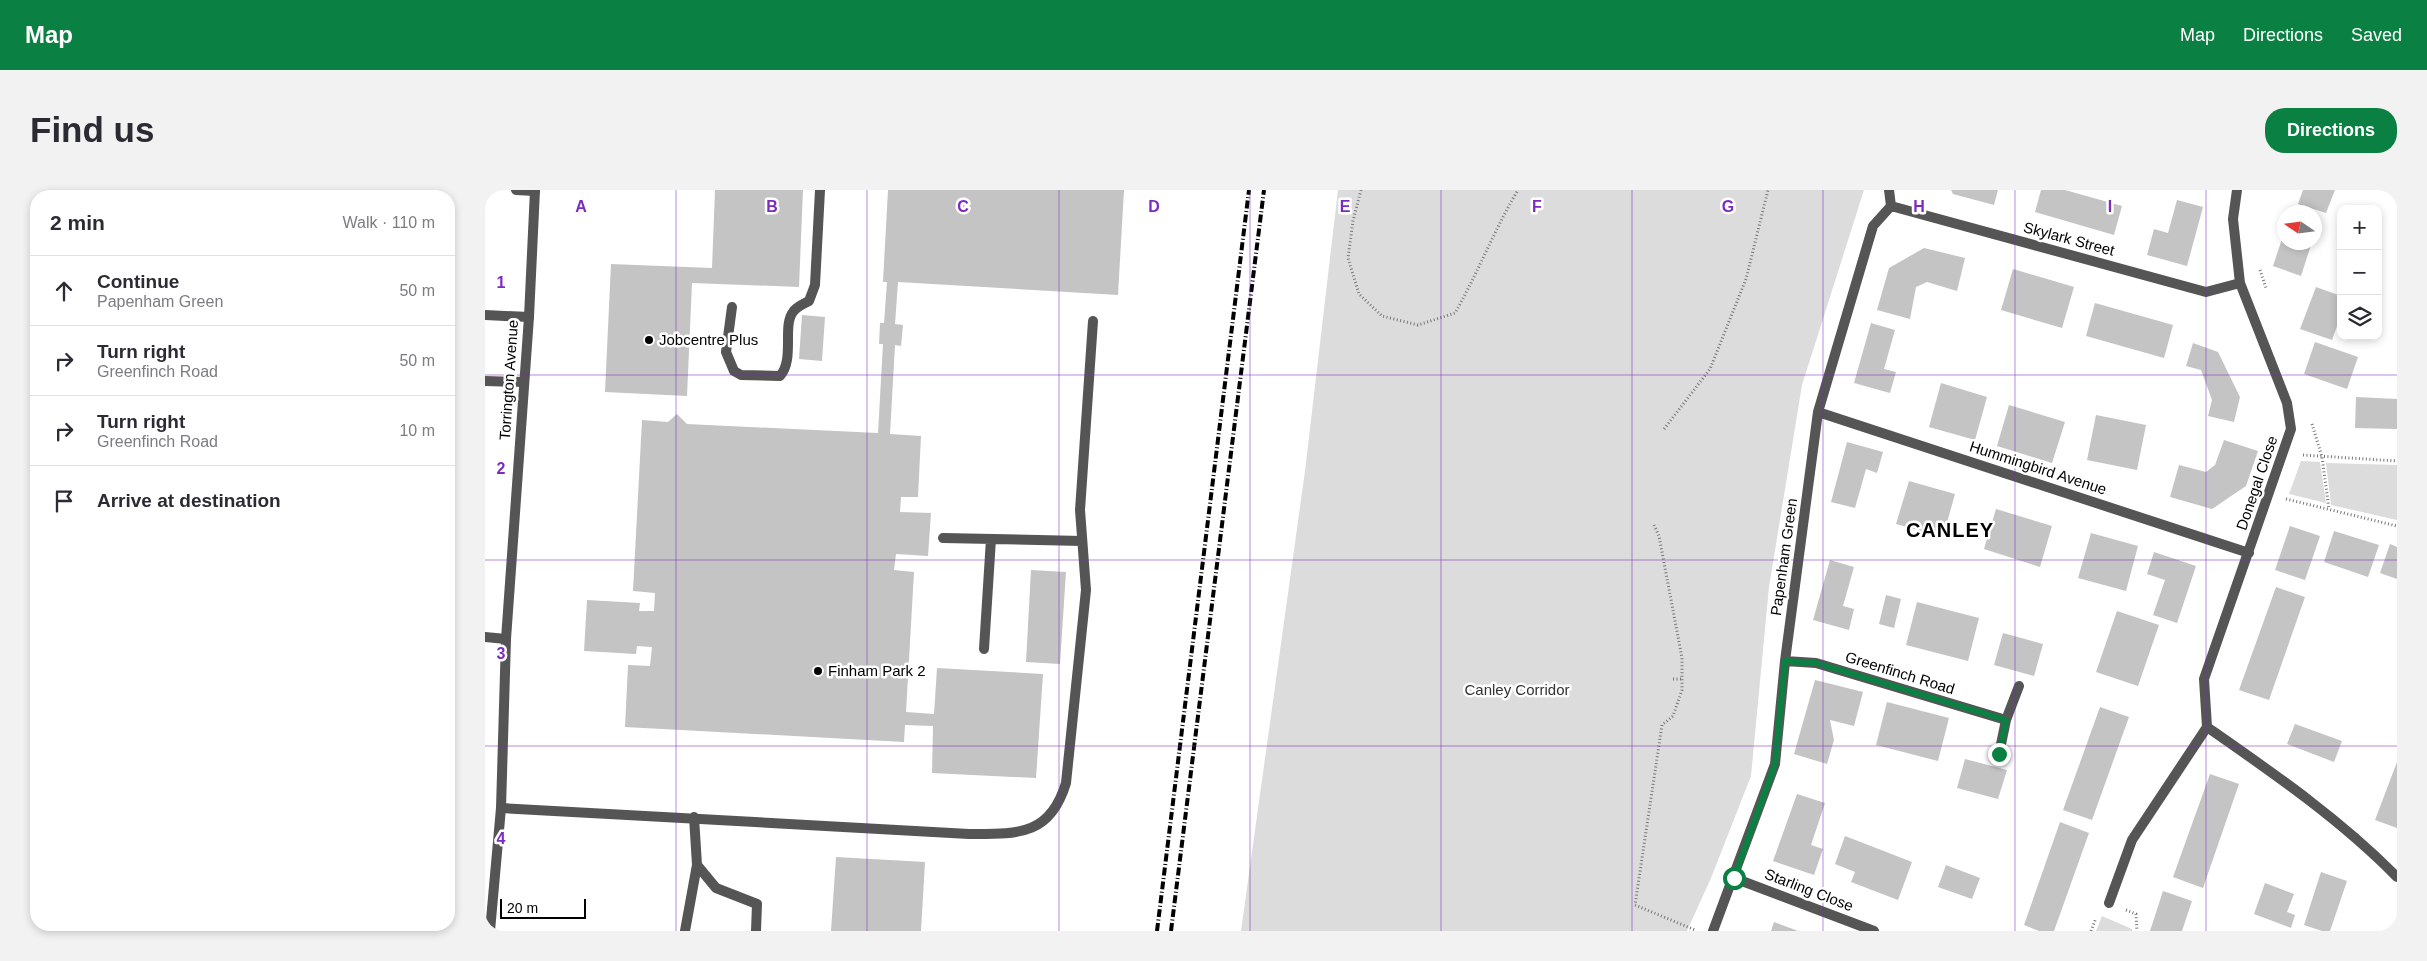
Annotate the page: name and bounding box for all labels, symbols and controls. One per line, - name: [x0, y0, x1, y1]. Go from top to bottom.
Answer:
- text: Map: [25, 21, 73, 48]
- text: Map: [2180, 25, 2215, 45]
- text: Directions: [2243, 25, 2323, 45]
- text: Saved: [2351, 25, 2402, 45]
- button: Directions: [2265, 108, 2397, 153]
- text: Find us: [30, 110, 154, 149]
- text: A: [575, 198, 587, 215]
- text: B: [766, 198, 778, 215]
- text: C: [957, 198, 969, 215]
- text: D: [1148, 198, 1160, 215]
- text: E: [1340, 198, 1351, 215]
- text: F: [1532, 198, 1542, 215]
- text: G: [1722, 198, 1734, 215]
- text: H: [1913, 198, 1925, 215]
- text: I: [2108, 198, 2112, 215]
- north arrow: [2277, 205, 2322, 250]
- map controls: [2337, 205, 2382, 340]
- button: +: [2337, 205, 2382, 250]
- text: 2 min: [50, 211, 105, 234]
- text: Walk · 110 m: [343, 214, 435, 231]
- street label: Skylark Street: [2022, 218, 2117, 259]
- button: −: [2337, 250, 2382, 295]
- text: Continue: [97, 271, 179, 292]
- text: 1: [497, 274, 506, 291]
- icon: ahead: [50, 277, 78, 305]
- text: 50 m: [399, 282, 435, 299]
- text: Papenham Green: [97, 293, 223, 310]
- button: layers: [2337, 295, 2382, 340]
- street label: Torrington Avenue: [496, 319, 521, 441]
- place label: Jobcentre Plus: [659, 331, 758, 348]
- marker: Jobcentre Plus: [643, 334, 655, 346]
- text: Turn right: [97, 341, 185, 362]
- icon: right: [50, 347, 78, 375]
- text: 50 m: [399, 352, 435, 369]
- text: Greenfinch Road: [97, 363, 218, 380]
- text: Turn right: [97, 411, 185, 432]
- icon: right: [50, 417, 78, 445]
- text: 10 m: [399, 422, 435, 439]
- text: Greenfinch Road: [97, 433, 218, 450]
- street label: Donegal Close: [2232, 434, 2281, 532]
- street label: Hummingbird Avenue: [1967, 437, 2109, 498]
- text: 2: [497, 460, 506, 477]
- icon: arrive: [50, 487, 78, 515]
- text: Arrive at destination: [97, 490, 281, 511]
- street label: Papenham Green: [1767, 497, 1800, 617]
- district label: CANLEY: [1906, 519, 1994, 541]
- text: 3: [497, 645, 506, 662]
- street label: Greenfinch Road: [1843, 648, 1957, 697]
- place label: Finham Park 2: [828, 662, 926, 679]
- marker: Finham Park 2: [812, 665, 824, 677]
- park label: Canley Corridor: [1464, 681, 1570, 698]
- route end: [1988, 743, 2011, 766]
- text: 4: [497, 830, 506, 847]
- street label: Starling Close: [1763, 865, 1856, 914]
- route start: [1723, 867, 1746, 890]
- scale bar: [500, 896, 586, 919]
- text: 20 m: [507, 900, 538, 916]

